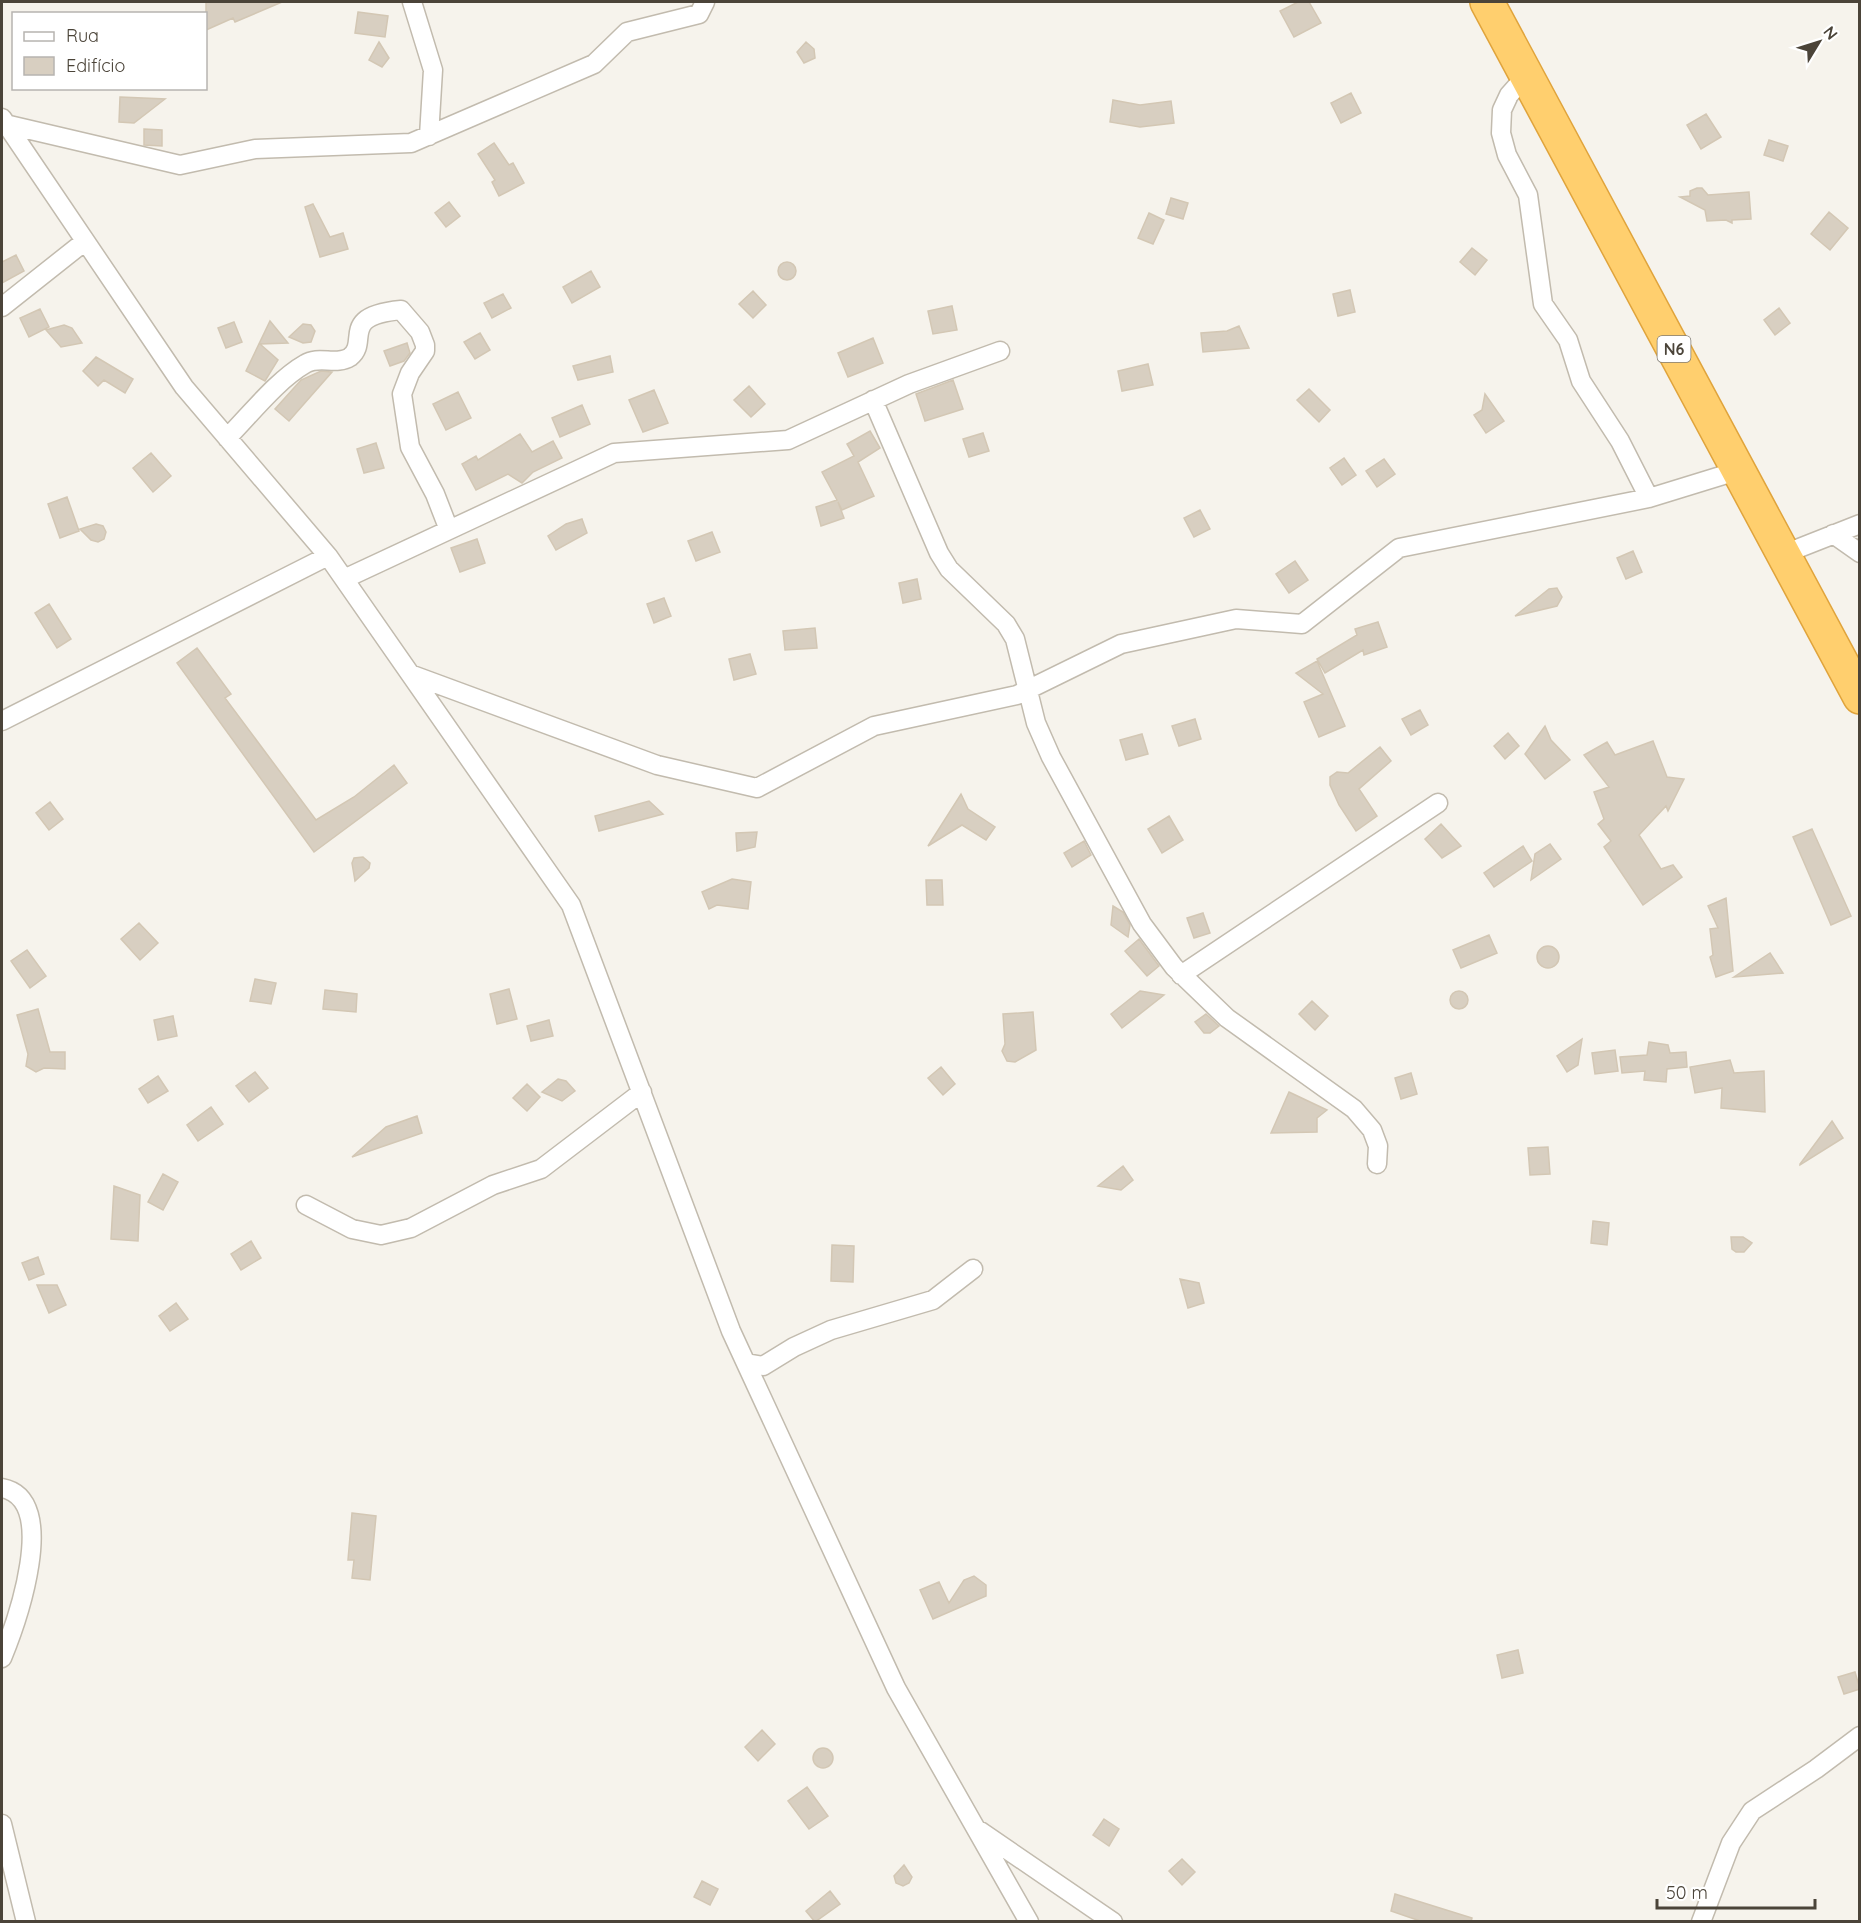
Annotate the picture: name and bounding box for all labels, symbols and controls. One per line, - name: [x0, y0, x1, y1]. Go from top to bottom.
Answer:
- legend: [12, 12, 207, 90]
- north arrow: [1789, 12, 1849, 72]
- text: N: [1819, 22, 1842, 44]
- text: Rua: [66, 24, 99, 47]
- text: Edifício: [66, 54, 125, 77]
- road number: N6: [1658, 336, 1690, 362]
- scale bar: [1657, 1872, 1814, 1910]
- text: 50 m: [1666, 1881, 1708, 1904]

